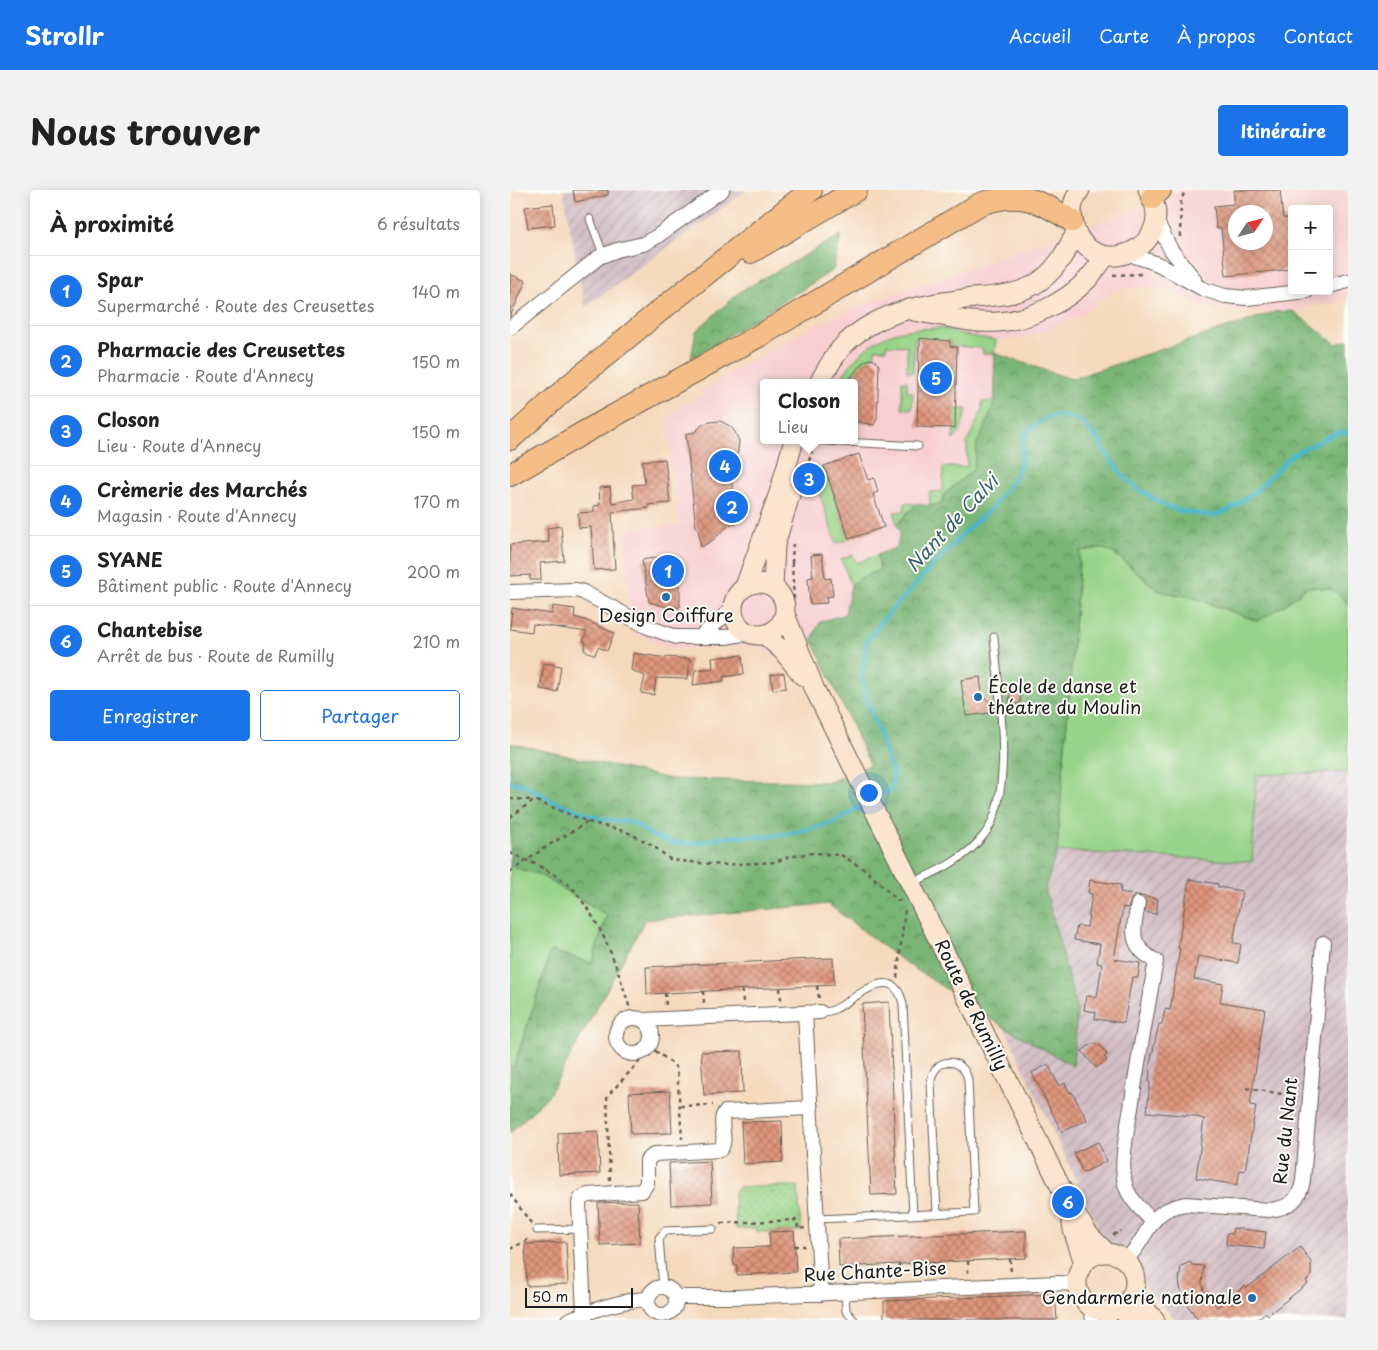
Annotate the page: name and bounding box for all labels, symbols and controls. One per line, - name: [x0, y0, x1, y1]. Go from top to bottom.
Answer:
- text: Strollr: [25, 17, 104, 53]
- text: Accueil: [1009, 22, 1071, 49]
- text: Carte: [1099, 22, 1149, 49]
- text: À propos: [1177, 22, 1255, 49]
- text: Contact: [1283, 22, 1353, 49]
- text: Nous trouver: [30, 104, 260, 157]
- button: Itinéraire: [1218, 105, 1348, 156]
- north arrow: [1228, 205, 1273, 250]
- map controls: [1288, 205, 1333, 295]
- button: +: [1288, 205, 1333, 250]
- text: À proximité: [50, 207, 174, 239]
- text: 6 résultats: [377, 211, 460, 235]
- button: −: [1288, 250, 1333, 295]
- text: Spar: [97, 265, 143, 293]
- text: 1: [62, 279, 70, 303]
- text: 140 m: [412, 279, 460, 303]
- text: Supermarché · Route des Creusettes: [97, 293, 374, 317]
- text: Pharmacie des Creusettes: [97, 335, 345, 363]
- text: 2: [60, 349, 72, 373]
- text: 150 m: [412, 349, 460, 373]
- pin: 5: [920, 359, 952, 397]
- text: Pharmacie · Route d'Annecy: [97, 363, 314, 387]
- popup: [760, 379, 858, 444]
- text: Closon: [778, 386, 840, 414]
- text: Closon: [97, 405, 160, 433]
- text: Lieu: [778, 414, 808, 438]
- text: 3: [61, 419, 71, 443]
- text: 150 m: [412, 419, 460, 443]
- text: Lieu · Route d'Annecy: [97, 433, 261, 457]
- pin: 4: [709, 447, 741, 485]
- pin: 3: [793, 460, 825, 498]
- water label: Nant de Calvi: [899, 465, 1006, 577]
- text: Crèmerie des Marchés: [97, 475, 307, 503]
- pin: 2: [716, 488, 748, 526]
- text: 4: [61, 489, 71, 513]
- text: 170 m: [414, 489, 460, 513]
- text: Magasin · Route d'Annecy: [97, 503, 297, 527]
- text: SYANE: [97, 545, 163, 573]
- pin: 1: [652, 552, 684, 590]
- text: 5: [61, 559, 71, 583]
- text: 200 m: [407, 559, 460, 583]
- text: Bâtiment public · Route d'Annecy: [97, 573, 352, 597]
- marker: Design Coiffure: [660, 591, 672, 603]
- place label: Design Coiffure: [598, 601, 734, 628]
- text: Chantebise: [97, 615, 203, 643]
- text: 6: [60, 629, 72, 653]
- text: 210 m: [412, 629, 460, 653]
- text: Arrêt de bus · Route de Rumilly: [97, 643, 335, 667]
- place label: École de danse et théatre du Moulin: [988, 672, 1141, 720]
- button: Enregistrer: [50, 690, 250, 741]
- button: Partager: [260, 690, 460, 741]
- marker: École de danse et théatre du Moulin: [972, 691, 984, 703]
- your location: [856, 780, 882, 806]
- street label: Route de Rumilly: [929, 934, 1016, 1075]
- street label: Rue du Nant: [1265, 1076, 1304, 1186]
- pin: 6: [1052, 1183, 1084, 1221]
- street label: Rue Chante-Bise: [803, 1253, 947, 1288]
- place label: Gendarmerie nationale: [1042, 1283, 1242, 1310]
- scale bar: [525, 1285, 632, 1308]
- text: 50 m: [532, 1286, 568, 1307]
- marker: Gendarmerie nationale: [1246, 1292, 1258, 1304]

